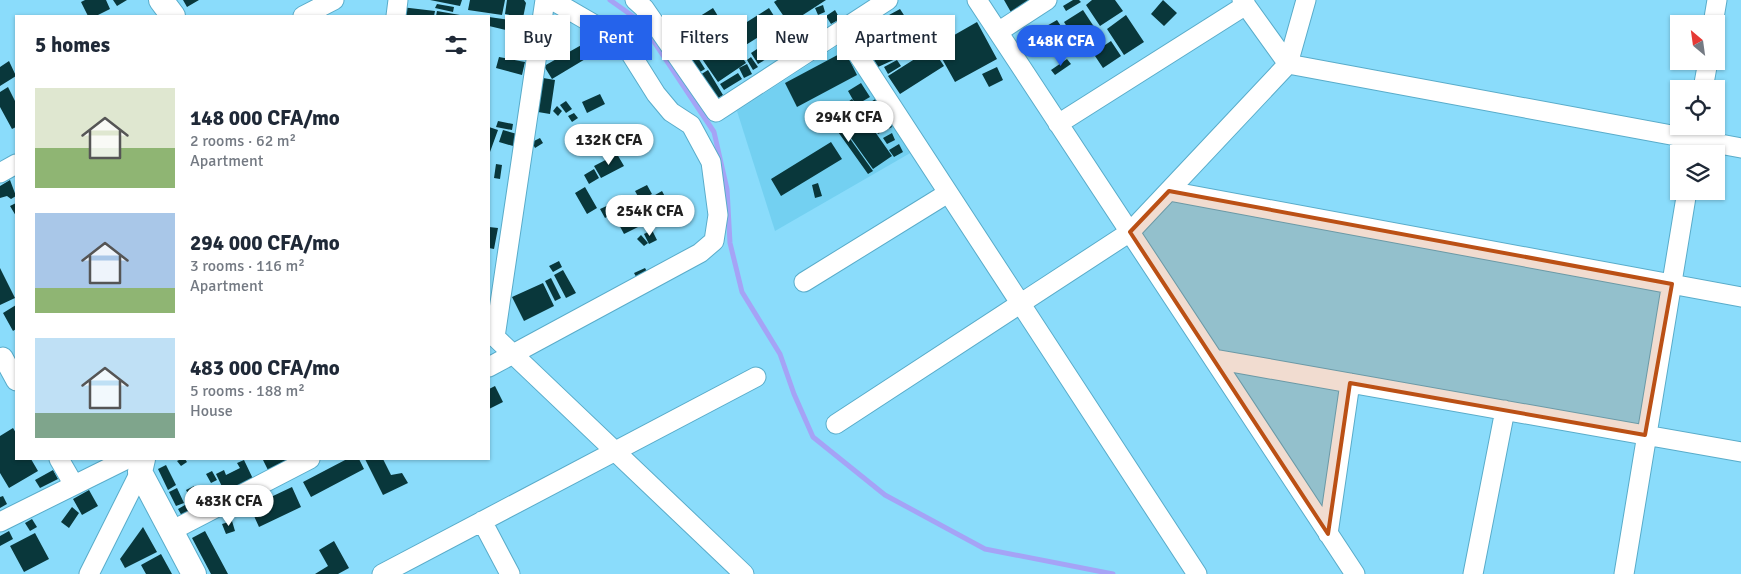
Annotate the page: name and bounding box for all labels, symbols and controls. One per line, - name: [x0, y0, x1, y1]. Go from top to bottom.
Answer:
- chip: Buy: [505, 15, 570, 60]
- chip: Rent: [580, 15, 652, 60]
- chip: Filters: [662, 15, 747, 60]
- chip: New: [757, 15, 827, 60]
- chip: Apartment: [837, 15, 955, 60]
- north arrow: [1670, 15, 1725, 70]
- map controls: [1670, 15, 1725, 200]
- pin: 148K CFA: [1009, 24, 1113, 67]
- icon: filters: [442, 31, 470, 59]
- text: 148K CFA: [1028, 31, 1094, 51]
- text: 5 homes: [35, 32, 110, 58]
- button: locate: [1670, 80, 1725, 135]
- pin: 294K CFA: [797, 100, 901, 143]
- text: 148 000 CFA/mo: [190, 105, 340, 131]
- text: 294K CFA: [816, 107, 882, 127]
- icon: home: [75, 108, 135, 168]
- pin: 132K CFA: [557, 124, 661, 166]
- text: 132K CFA: [576, 130, 642, 150]
- text: 2 rooms · 62 m²: [190, 131, 296, 151]
- button: layers: [1670, 145, 1725, 200]
- text: Apartment: [190, 151, 263, 171]
- pin: 254K CFA: [598, 194, 702, 237]
- text: 254K CFA: [617, 201, 683, 221]
- text: 294 000 CFA/mo: [190, 230, 340, 256]
- icon: home: [75, 233, 135, 293]
- text: 3 rooms · 116 m²: [190, 256, 305, 276]
- text: Apartment: [190, 276, 263, 296]
- text: 483 000 CFA/mo: [190, 355, 340, 381]
- icon: home: [75, 358, 135, 418]
- text: 5 rooms · 188 m²: [190, 381, 305, 401]
- text: House: [190, 401, 233, 421]
- pin: 483K CFA: [177, 484, 281, 527]
- text: 483K CFA: [196, 491, 262, 511]

